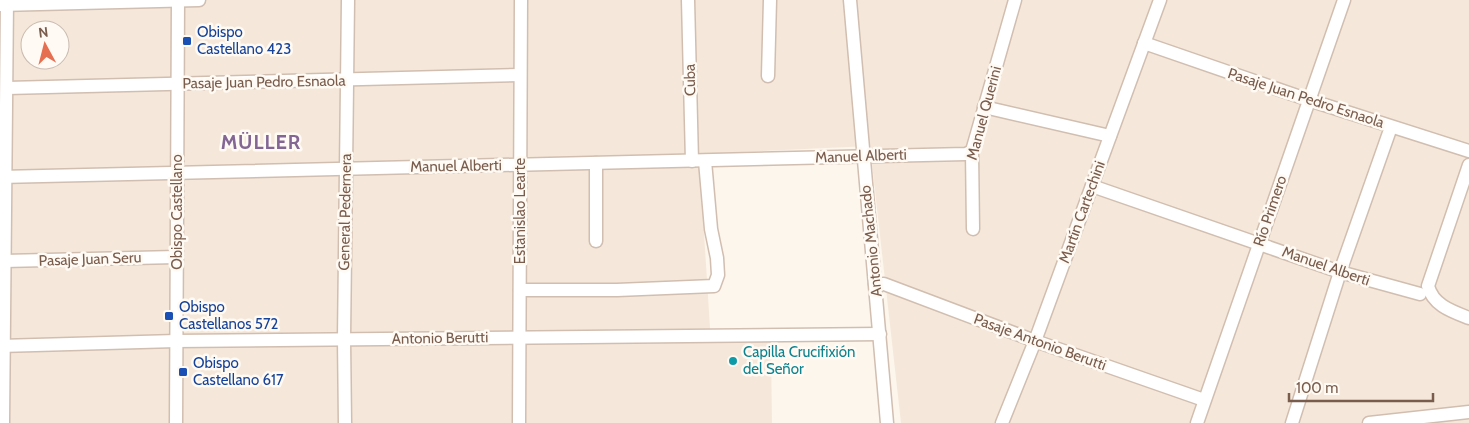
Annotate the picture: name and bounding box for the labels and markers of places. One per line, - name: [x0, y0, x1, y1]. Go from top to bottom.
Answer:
- place label: Obispo Castellano 423: [197, 23, 291, 58]
- marker: Obispo Castellano 423: [181, 35, 193, 47]
- place label: Obispo Castellanos 572: [179, 298, 278, 333]
- marker: Obispo Castellanos 572: [163, 310, 175, 322]
- place label: Capilla Crucifixión del Señor: [743, 343, 855, 378]
- place label: Obispo Castellano 617: [193, 354, 284, 389]
- marker: Capilla Crucifixión del Señor: [727, 355, 739, 367]
- marker: Obispo Castellano 617: [177, 366, 189, 378]

